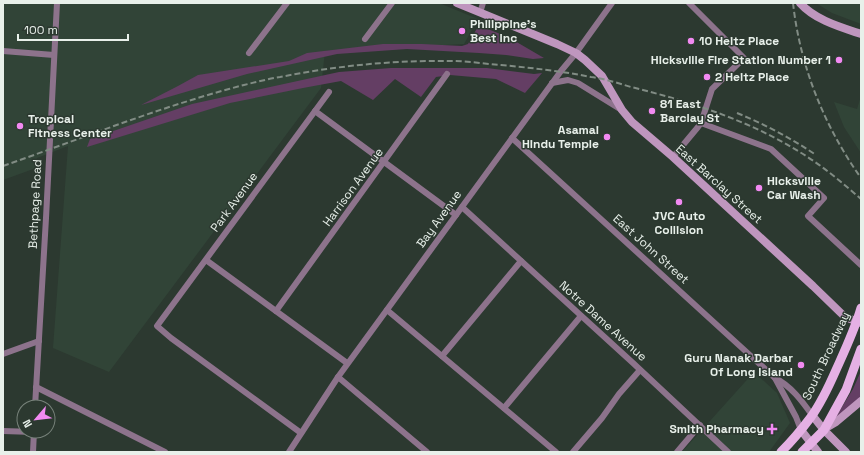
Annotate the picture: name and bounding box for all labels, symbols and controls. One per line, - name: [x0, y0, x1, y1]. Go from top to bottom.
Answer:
- scale bar: [18, 16, 128, 42]
- place label: Philippine's Best Inc: [470, 16, 536, 46]
- text: 100 m: [24, 22, 58, 38]
- marker: Philippine's Best Inc: [457, 26, 467, 36]
- place label: 10 Heitz Place: [699, 33, 779, 49]
- marker: 10 Heitz Place: [686, 36, 696, 46]
- place label: Hicksville Fire Station Number 1: [651, 52, 831, 68]
- marker: Hicksville Fire Station Number 1: [834, 55, 844, 65]
- place label: 2 Heitz Place: [715, 69, 789, 85]
- marker: 2 Heitz Place: [702, 72, 712, 82]
- place label: 81 East Barclay St: [660, 96, 720, 126]
- marker: 81 East Barclay St: [647, 106, 657, 116]
- place label: Tropical Fitness Center: [28, 111, 112, 141]
- marker: Tropical Fitness Center: [15, 121, 25, 131]
- place label: Asamai Hindu Temple: [522, 122, 599, 152]
- marker: Asamai Hindu Temple: [602, 132, 612, 142]
- street label: East Barclay Street: [672, 141, 766, 227]
- street label: Harrison Avenue: [319, 145, 387, 229]
- street label: Bethpage Road: [25, 159, 45, 249]
- street label: Park Avenue: [207, 169, 261, 235]
- place label: Hicksville Car Wash: [767, 173, 821, 203]
- marker: Hicksville Car Wash: [754, 183, 764, 193]
- street label: Bay Avenue: [413, 187, 465, 251]
- marker: JVC Auto Collision: [674, 197, 684, 207]
- place label: JVC Auto Collision: [653, 208, 705, 238]
- street label: East John Street: [610, 211, 692, 287]
- street label: Notre Dame Avenue: [556, 277, 650, 365]
- street label: South Broadway: [799, 309, 853, 403]
- place label: Guru Nanak Darbar Of Long Island: [684, 350, 793, 380]
- marker: Guru Nanak Darbar Of Long Island: [796, 360, 806, 370]
- north arrow: [16, 399, 56, 439]
- text: N: [19, 417, 35, 430]
- place label: Smith Pharmacy: [670, 421, 764, 437]
- marker: Smith Pharmacy: [767, 424, 777, 434]

